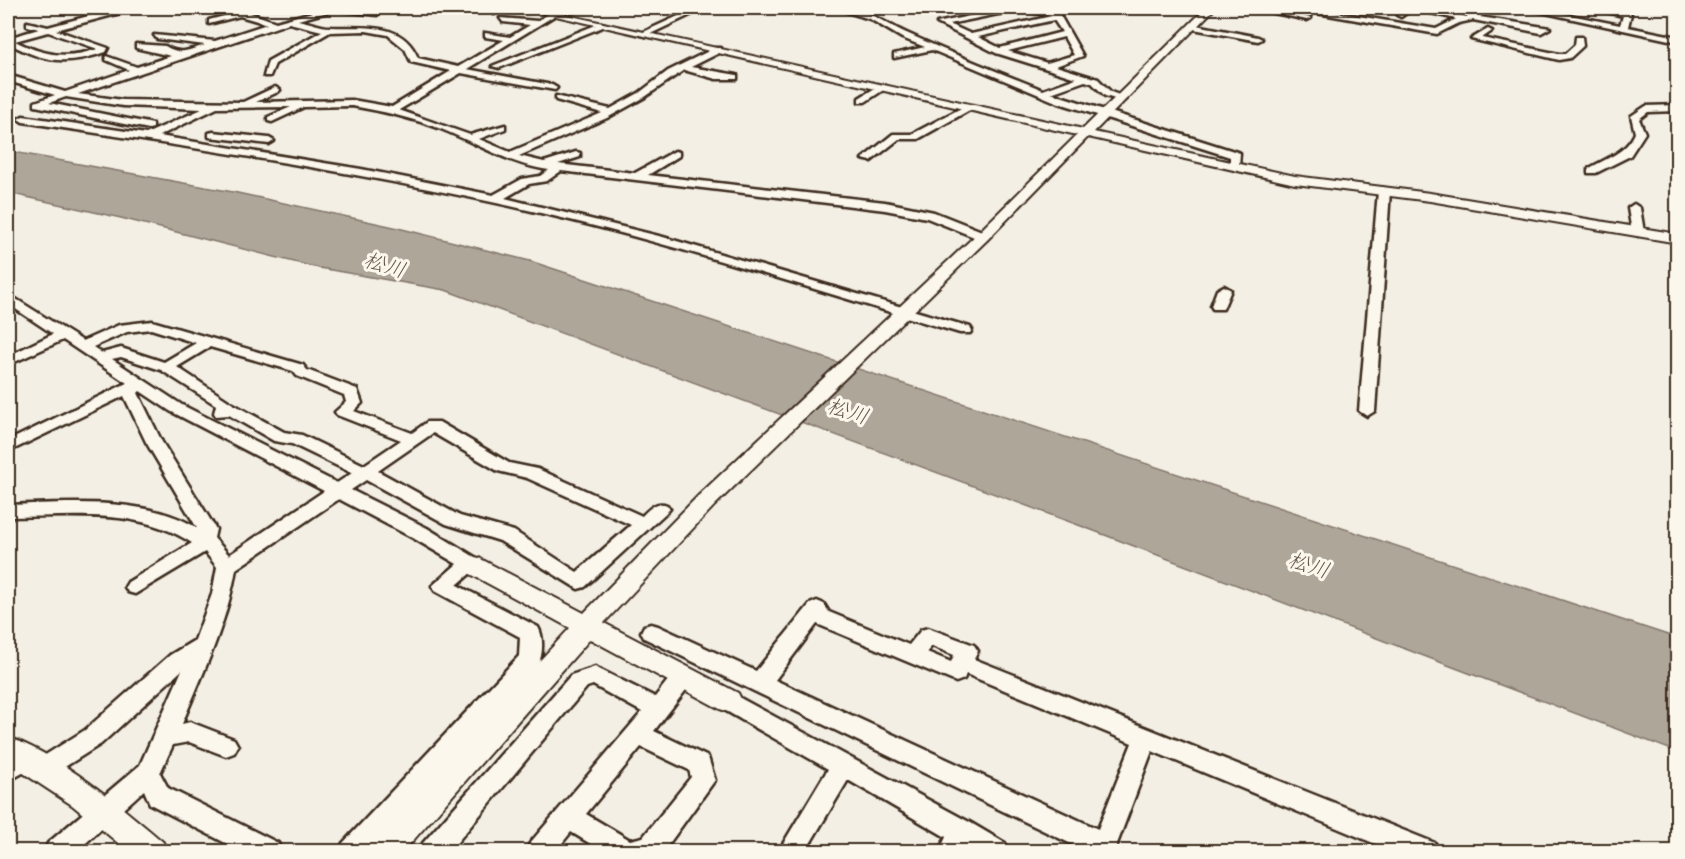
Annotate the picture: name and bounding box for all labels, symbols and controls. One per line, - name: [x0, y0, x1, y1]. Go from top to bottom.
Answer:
- water label: 松川: [361, 246, 409, 285]
- water label: 松川: [823, 392, 872, 432]
- water label: 松川: [1284, 546, 1333, 586]

